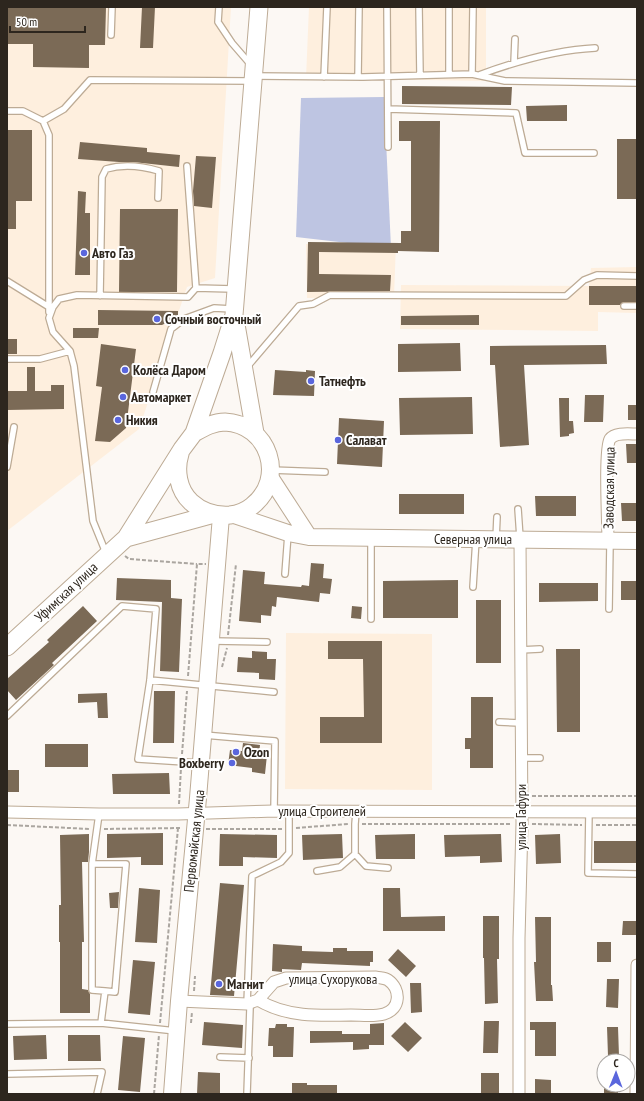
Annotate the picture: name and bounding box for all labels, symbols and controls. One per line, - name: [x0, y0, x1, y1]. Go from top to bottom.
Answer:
- scale bar: [10, 8, 85, 34]
- text: 50 m: [16, 14, 37, 29]
- place label: Авто Газ: [91, 244, 133, 262]
- marker: Авто Газ: [79, 248, 89, 258]
- place label: Сочный восточный: [165, 310, 261, 328]
- marker: Сочный восточный: [152, 314, 162, 324]
- place label: Колёса Даром: [133, 361, 206, 379]
- marker: Колёса Даром: [120, 365, 130, 375]
- place label: Татнефть: [319, 372, 366, 390]
- marker: Татнефть: [306, 376, 316, 386]
- place label: Автомаркет: [130, 388, 191, 406]
- marker: Автомаркет: [118, 392, 128, 402]
- place label: Никия: [126, 411, 158, 429]
- marker: Никия: [113, 415, 123, 425]
- place label: Салават: [346, 431, 387, 449]
- marker: Салават: [333, 435, 343, 445]
- street label: Заводская улица: [599, 447, 619, 529]
- street label: Северная улица: [434, 530, 512, 548]
- street label: Уфимская улица: [31, 558, 101, 626]
- place label: Ozon: [244, 743, 269, 761]
- marker: Ozon: [231, 747, 241, 757]
- place label: Boxberry: [179, 754, 224, 772]
- marker: Boxberry: [227, 758, 237, 768]
- street label: улица Гафури: [512, 784, 530, 850]
- street label: Первомайская улица: [180, 789, 208, 893]
- street label: улица Строителей: [278, 802, 366, 820]
- street label: улица Сухорукова: [289, 970, 377, 988]
- place label: Магнит: [227, 975, 264, 993]
- marker: Магнит: [214, 979, 224, 989]
- north arrow: [596, 1053, 636, 1093]
- text: С: [614, 1056, 619, 1070]

